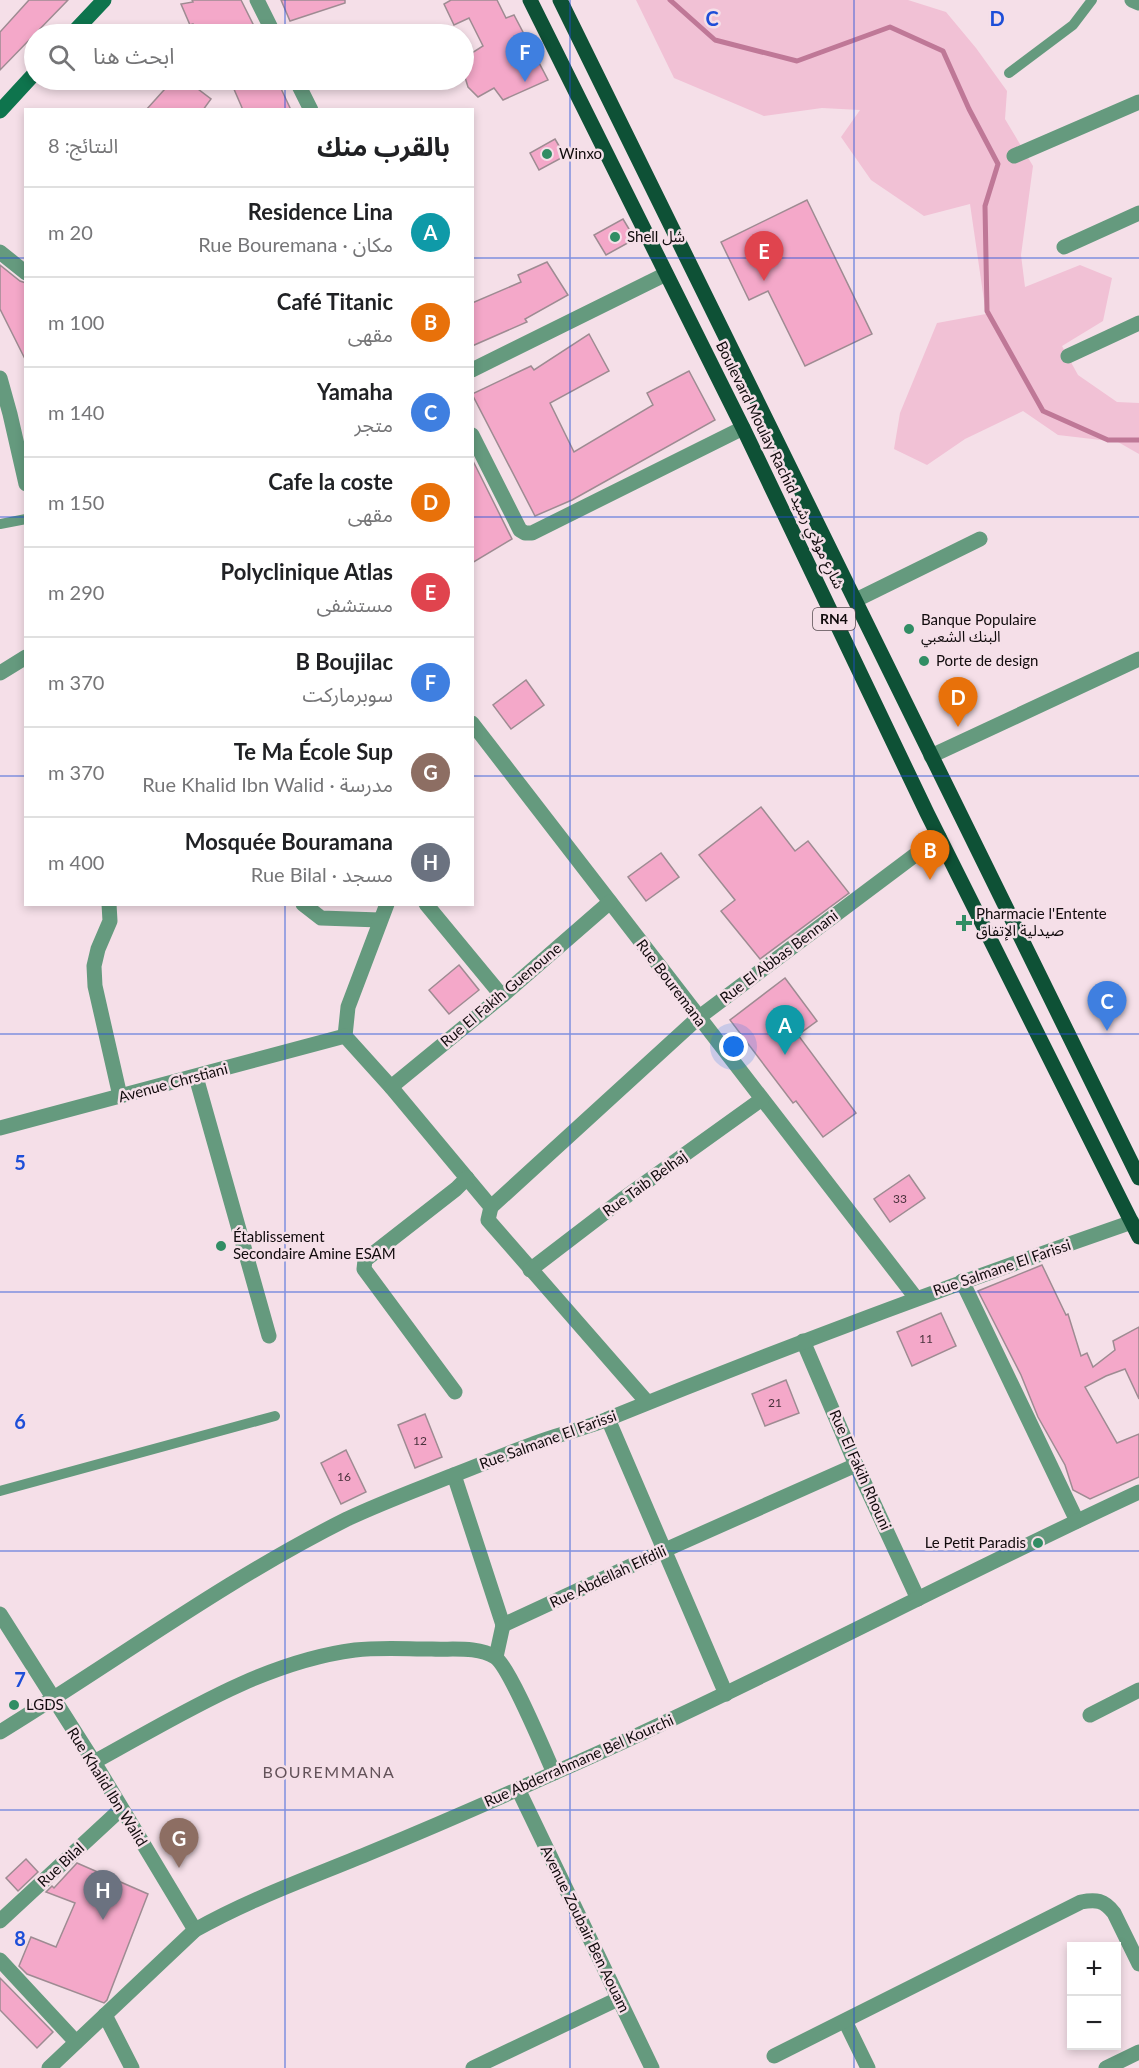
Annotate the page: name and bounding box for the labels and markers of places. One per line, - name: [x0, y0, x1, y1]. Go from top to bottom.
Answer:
- pin: F: [506, 32, 544, 82]
- place label: Winxo: [559, 144, 602, 162]
- marker: Winxo: [540, 147, 554, 161]
- place label: Shell شل: [627, 227, 685, 246]
- marker: Shell شل: [608, 230, 622, 244]
- pin: E: [744, 232, 783, 281]
- place label: Banque Populaire البنك الشعبي: [921, 610, 1037, 648]
- marker: Banque Populaire البنك الشعبي: [902, 622, 916, 636]
- place label: Porte de design: [936, 651, 1038, 669]
- marker: Porte de design: [917, 654, 931, 668]
- pin: D: [938, 678, 978, 727]
- pin: B: [910, 830, 950, 880]
- place label: Pharmacie l'Entente صيدلية الإتفاق: [976, 904, 1107, 941]
- marker: Pharmacie l'Entente صيدلية الإتفاق: [957, 916, 971, 930]
- pin: C: [1088, 982, 1126, 1031]
- pin: A: [766, 1006, 804, 1055]
- place label: Établissement Secondaire Amine ESAM: [233, 1227, 396, 1262]
- marker: Établissement Secondaire Amine ESAM: [214, 1239, 228, 1253]
- place label: Le Petit Paradis: [925, 1533, 1026, 1551]
- marker: Le Petit Paradis: [1031, 1536, 1045, 1550]
- place label: LGDS: [26, 1695, 64, 1713]
- marker: LGDS: [7, 1698, 21, 1712]
- pin: G: [160, 1818, 198, 1868]
- pin: H: [84, 1870, 122, 1920]

